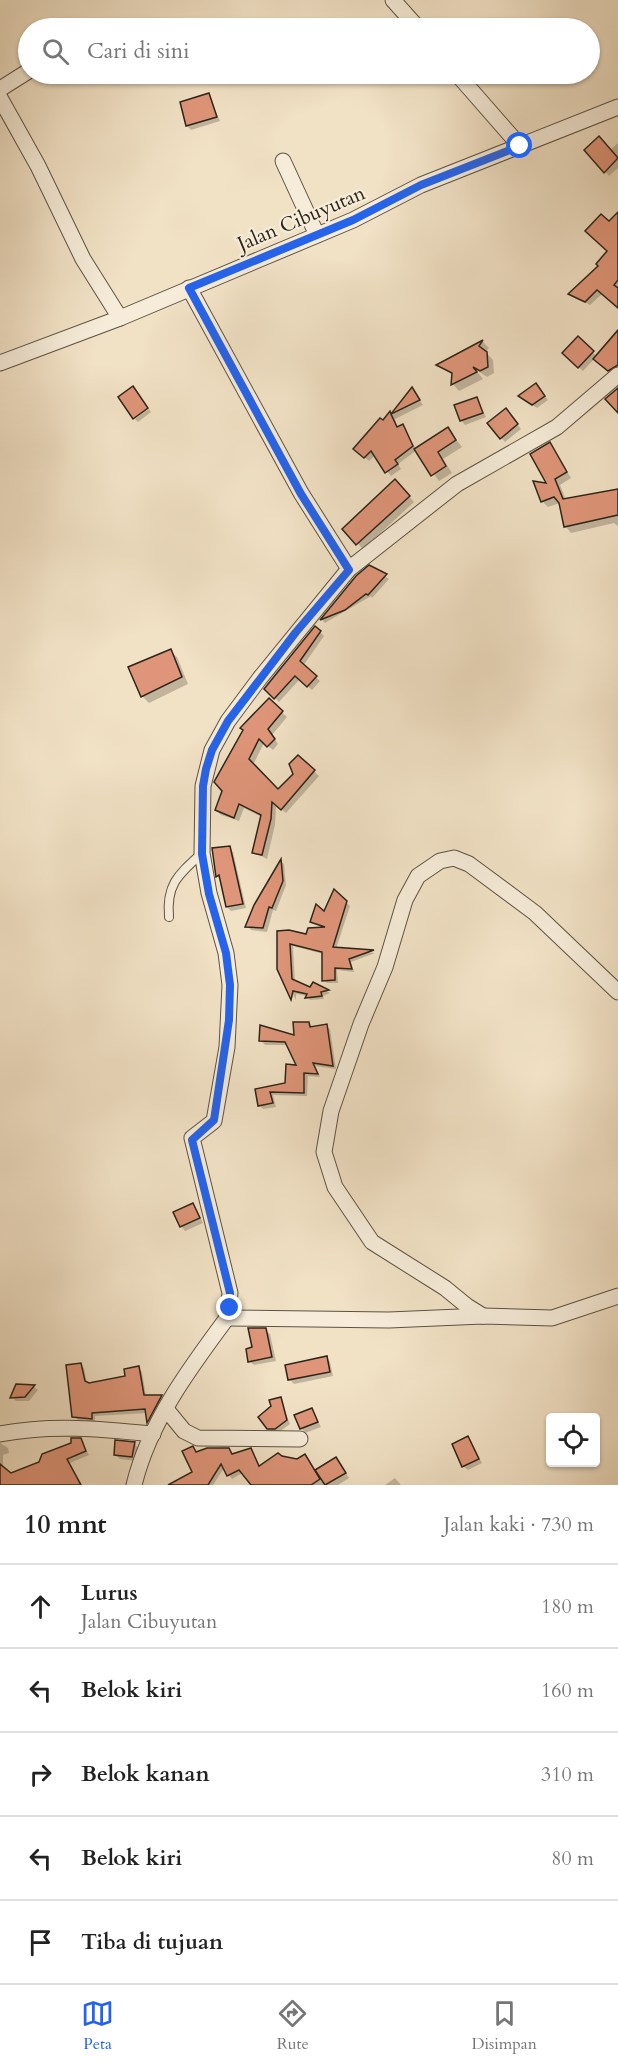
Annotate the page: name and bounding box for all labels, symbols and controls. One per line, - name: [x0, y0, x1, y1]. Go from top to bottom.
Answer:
- search box: [18, 18, 600, 84]
- icon: search: [39, 35, 72, 68]
- text: Cari di sini: [87, 36, 190, 66]
- route start: [506, 132, 532, 158]
- street label: Jalan Cibuyutan: [230, 179, 370, 259]
- route end: [216, 1294, 242, 1320]
- map controls: [546, 1413, 600, 1467]
- button: locate: [546, 1413, 600, 1467]
- text: 10 mnt: [24, 1507, 106, 1542]
- text: Jalan kaki · 730 m: [444, 1511, 594, 1538]
- text: Lurus: [81, 1578, 138, 1608]
- icon: ahead: [24, 1590, 57, 1623]
- text: 180 m: [541, 1593, 594, 1620]
- text: Jalan Cibuyutan: [81, 1608, 217, 1635]
- icon: left: [24, 1674, 57, 1707]
- text: Belok kiri: [81, 1675, 182, 1705]
- text: 160 m: [541, 1677, 594, 1704]
- icon: right: [24, 1758, 57, 1791]
- text: Belok kanan: [81, 1759, 210, 1789]
- text: 310 m: [541, 1761, 594, 1788]
- icon: left: [24, 1842, 57, 1875]
- text: Belok kiri: [81, 1843, 182, 1873]
- text: 80 m: [551, 1845, 594, 1872]
- icon: arrive: [24, 1926, 57, 1959]
- text: Tiba di tujuan: [81, 1927, 223, 1957]
- tab: Peta: [81, 1997, 114, 2055]
- tab: Rute: [276, 1997, 309, 2055]
- tab: Disimpan: [471, 1997, 537, 2055]

